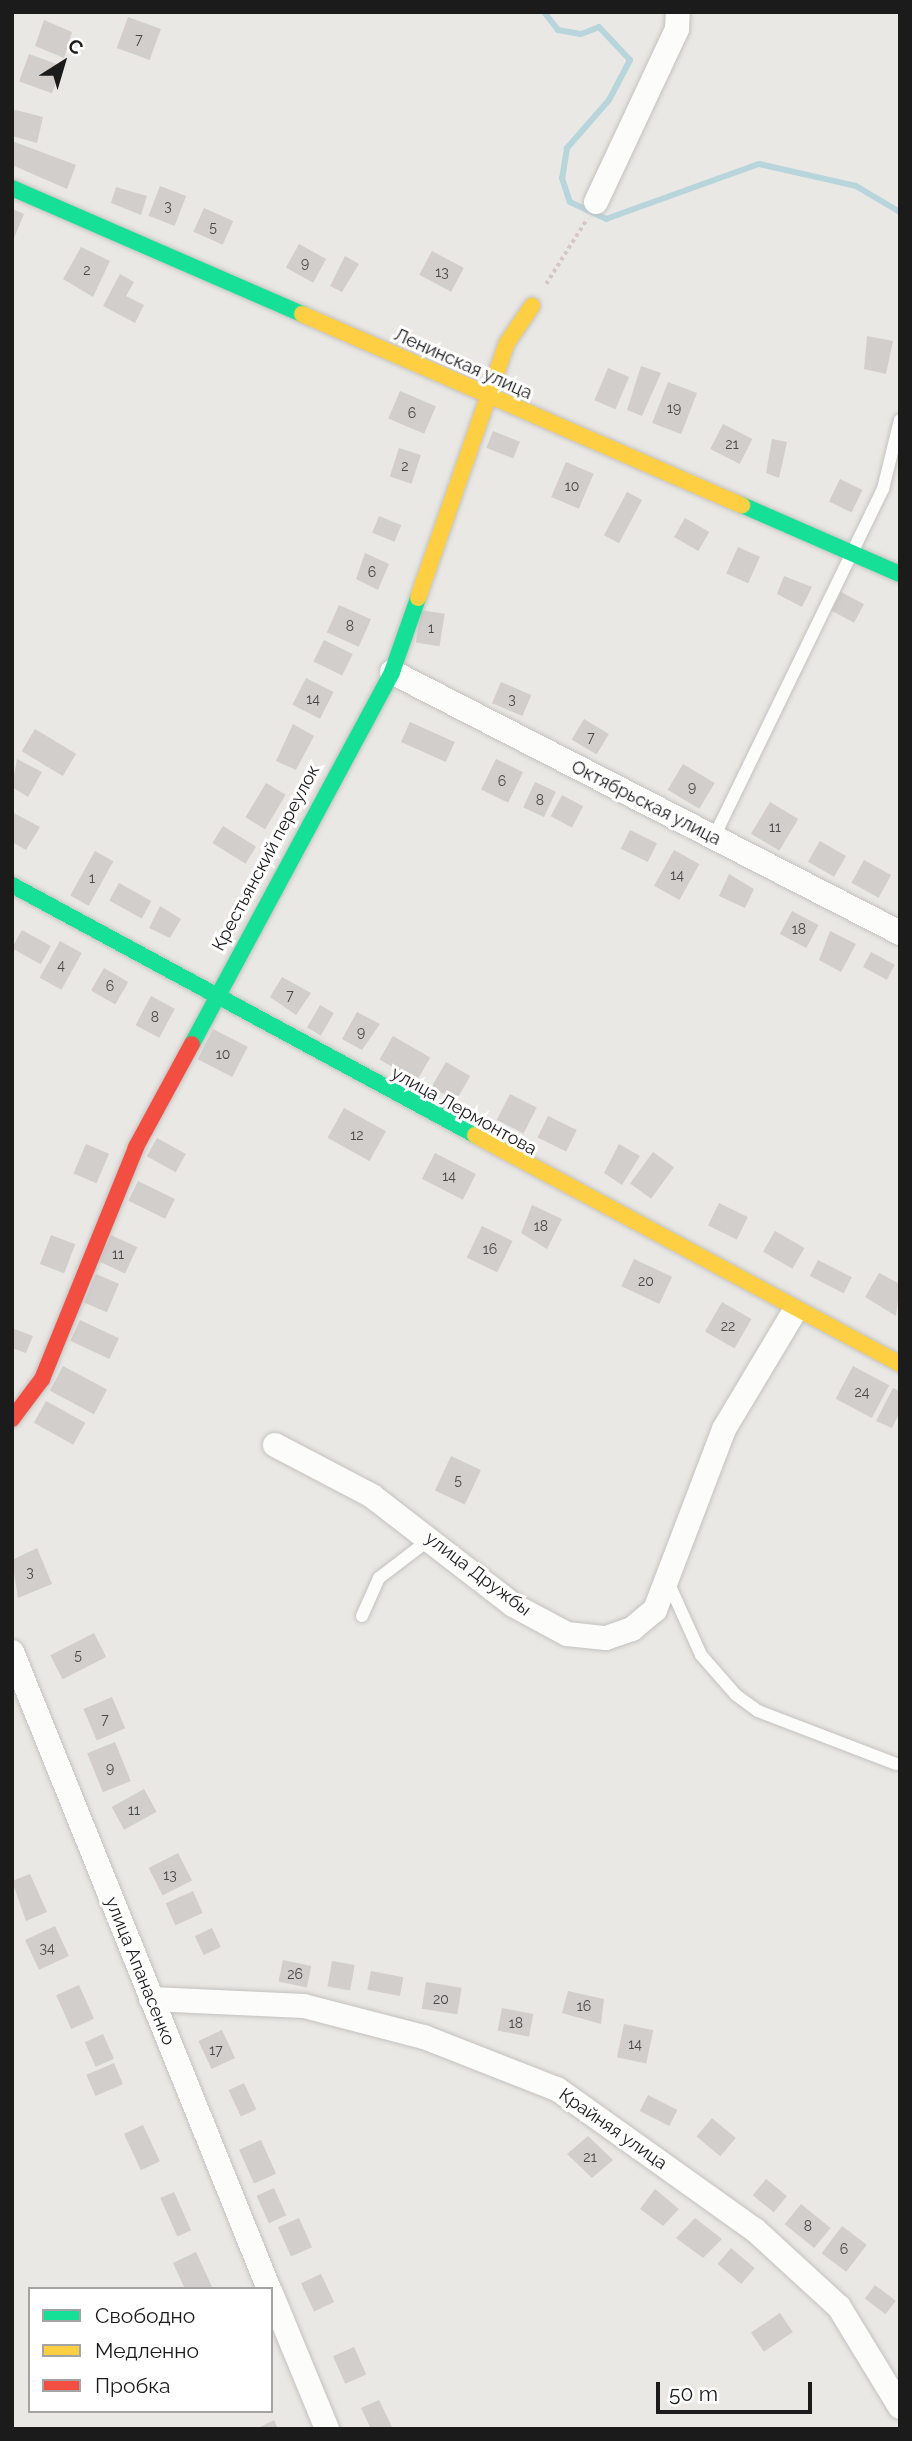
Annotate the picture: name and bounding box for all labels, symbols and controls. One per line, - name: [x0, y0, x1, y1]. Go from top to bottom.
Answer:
- north arrow: [28, 28, 98, 98]
- house number: 7: [135, 31, 143, 47]
- text: С: [64, 34, 87, 59]
- house number: 3: [164, 198, 172, 214]
- house number: 5: [209, 219, 217, 235]
- house number: 9: [301, 255, 309, 271]
- house number: 2: [83, 262, 91, 278]
- house number: 13: [435, 264, 449, 280]
- street label: Ленинская улица: [390, 324, 536, 404]
- house number: 19: [667, 400, 681, 416]
- house number: 6: [408, 405, 416, 421]
- house number: 21: [725, 436, 739, 452]
- house number: 2: [401, 458, 409, 474]
- house number: 10: [565, 478, 579, 494]
- house number: 6: [368, 564, 376, 580]
- house number: 8: [346, 618, 354, 634]
- house number: 1: [428, 620, 434, 636]
- house number: 14: [306, 691, 320, 707]
- house number: 3: [508, 691, 516, 707]
- house number: 7: [587, 729, 595, 745]
- street label: Октябрьская улица: [567, 756, 725, 850]
- street label: Крестьянский переулок: [208, 761, 324, 955]
- house number: 6: [498, 773, 506, 789]
- house number: 9: [688, 779, 696, 795]
- house number: 8: [536, 792, 544, 808]
- house number: 11: [769, 819, 781, 835]
- house number: 14: [670, 867, 684, 883]
- house number: 1: [89, 870, 95, 886]
- house number: 18: [792, 921, 806, 937]
- house number: 4: [57, 957, 65, 973]
- house number: 6: [106, 978, 114, 994]
- house number: 7: [286, 987, 294, 1003]
- house number: 8: [151, 1009, 159, 1025]
- house number: 9: [357, 1024, 365, 1040]
- house number: 10: [216, 1046, 230, 1062]
- street label: улица Лермонтова: [388, 1062, 540, 1160]
- house number: 12: [350, 1127, 364, 1143]
- house number: 14: [442, 1168, 456, 1184]
- house number: 18: [534, 1218, 548, 1234]
- house number: 16: [483, 1241, 497, 1257]
- house number: 11: [112, 1246, 124, 1262]
- house number: 20: [638, 1273, 654, 1289]
- house number: 22: [721, 1318, 735, 1334]
- house number: 24: [855, 1384, 869, 1400]
- house number: 5: [454, 1472, 462, 1488]
- street label: улица Дружбы: [421, 1527, 535, 1621]
- house number: 3: [26, 1564, 34, 1580]
- house number: 5: [74, 1647, 82, 1663]
- house number: 7: [101, 1711, 109, 1727]
- house number: 9: [106, 1760, 114, 1776]
- house number: 11: [128, 1802, 140, 1818]
- house number: 13: [163, 1867, 177, 1883]
- street label: улица Апанасенко: [100, 1893, 180, 2049]
- house number: 34: [39, 1940, 55, 1956]
- house number: 26: [287, 1966, 303, 1982]
- house number: 20: [433, 1991, 449, 2007]
- house number: 16: [577, 1998, 591, 2014]
- house number: 18: [509, 2015, 523, 2031]
- house number: 14: [628, 2036, 642, 2052]
- house number: 17: [209, 2042, 223, 2058]
- street label: Крайняя улица: [555, 2084, 671, 2174]
- house number: 21: [583, 2149, 597, 2165]
- house number: 8: [804, 2218, 812, 2234]
- house number: 6: [840, 2241, 848, 2257]
- legend: [28, 2287, 273, 2413]
- text: Свободно: [95, 2303, 195, 2328]
- text: Медленно: [95, 2338, 199, 2363]
- scale bar: [660, 2368, 816, 2412]
- text: Пробка: [95, 2373, 171, 2398]
- text: 50 m: [669, 2381, 718, 2406]

